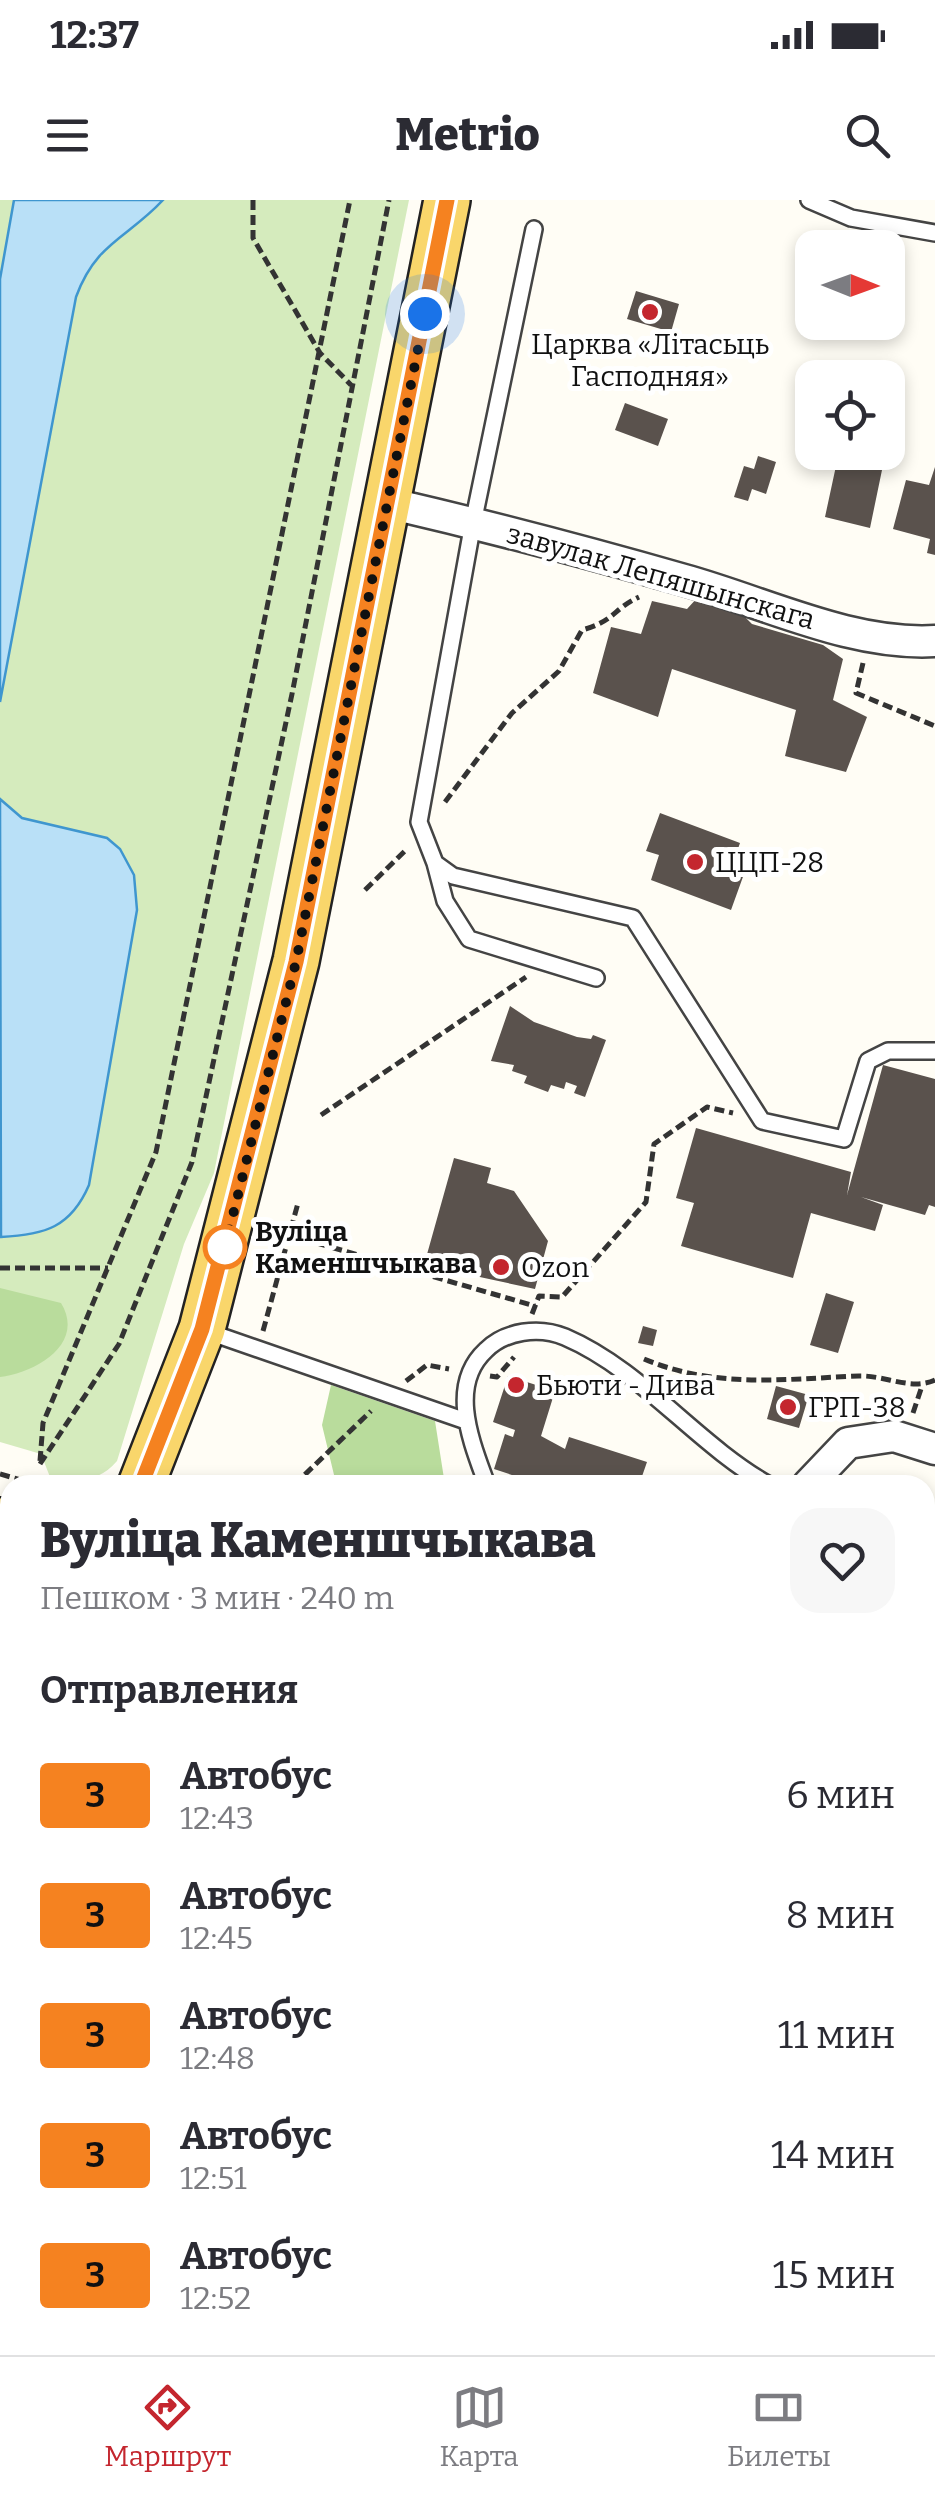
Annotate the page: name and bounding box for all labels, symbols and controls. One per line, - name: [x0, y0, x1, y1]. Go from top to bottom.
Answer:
- text: 12:37: [50, 12, 139, 58]
- icon: menu: [40, 108, 95, 163]
- text: Metrio: [395, 108, 540, 162]
- icon: search: [840, 108, 895, 163]
- north arrow: [795, 230, 905, 340]
- map controls: [795, 230, 905, 470]
- your location: [400, 289, 450, 339]
- marker: Царква «Літасьць Гасподняя»: [639, 301, 661, 323]
- place label: Царква «Літасьць Гасподняя»: [531, 328, 769, 393]
- button: locate: [795, 360, 905, 470]
- street label: завулак Лепяшынскага: [503, 517, 819, 636]
- place label: ЦЦП-28: [715, 846, 824, 879]
- marker: ЦЦП-28: [684, 851, 706, 873]
- place label: Вуліца Каменшчыкава: [255, 1215, 477, 1280]
- marker: Вуліца Каменшчыкава: [204, 1226, 246, 1268]
- place label: Ozon: [521, 1251, 589, 1284]
- marker: Ozon: [490, 1256, 512, 1278]
- place label: Бьюти - Дива: [536, 1369, 715, 1402]
- marker: Бьюти - Дива: [505, 1374, 527, 1396]
- place label: ГРП-38: [808, 1391, 906, 1424]
- marker: ГРП-38: [777, 1396, 799, 1418]
- button: heart: [790, 1508, 895, 1613]
- text: Вуліца Каменшчыкава: [40, 1512, 596, 1570]
- text: Пешком · 3 мин · 240 m: [40, 1579, 394, 1617]
- text: Отправления: [40, 1667, 298, 1713]
- text: Автобус: [180, 1753, 332, 1799]
- text: 6 мин: [786, 1772, 895, 1818]
- text: 3: [85, 1774, 105, 1816]
- text: 12:43: [180, 1799, 254, 1837]
- text: Автобус: [180, 1873, 332, 1919]
- text: 8 мин: [786, 1892, 895, 1938]
- text: 3: [85, 1894, 105, 1936]
- text: 12:45: [180, 1919, 253, 1957]
- text: Автобус: [180, 1993, 332, 2039]
- text: 11 мин: [778, 2012, 895, 2058]
- text: 3: [85, 2014, 105, 2056]
- text: 12:48: [180, 2039, 255, 2077]
- text: Автобус: [180, 2113, 332, 2159]
- text: 14 мин: [771, 2132, 895, 2178]
- text: 3: [85, 2134, 105, 2176]
- text: 12:51: [180, 2159, 247, 2197]
- text: Автобус: [180, 2233, 332, 2279]
- text: 15 мин: [773, 2252, 895, 2298]
- text: 3: [85, 2254, 105, 2296]
- text: 12:52: [180, 2279, 251, 2317]
- tab: Маршрут: [104, 2380, 231, 2473]
- tab: Карта: [440, 2380, 519, 2473]
- tab: Билеты: [727, 2380, 831, 2473]

